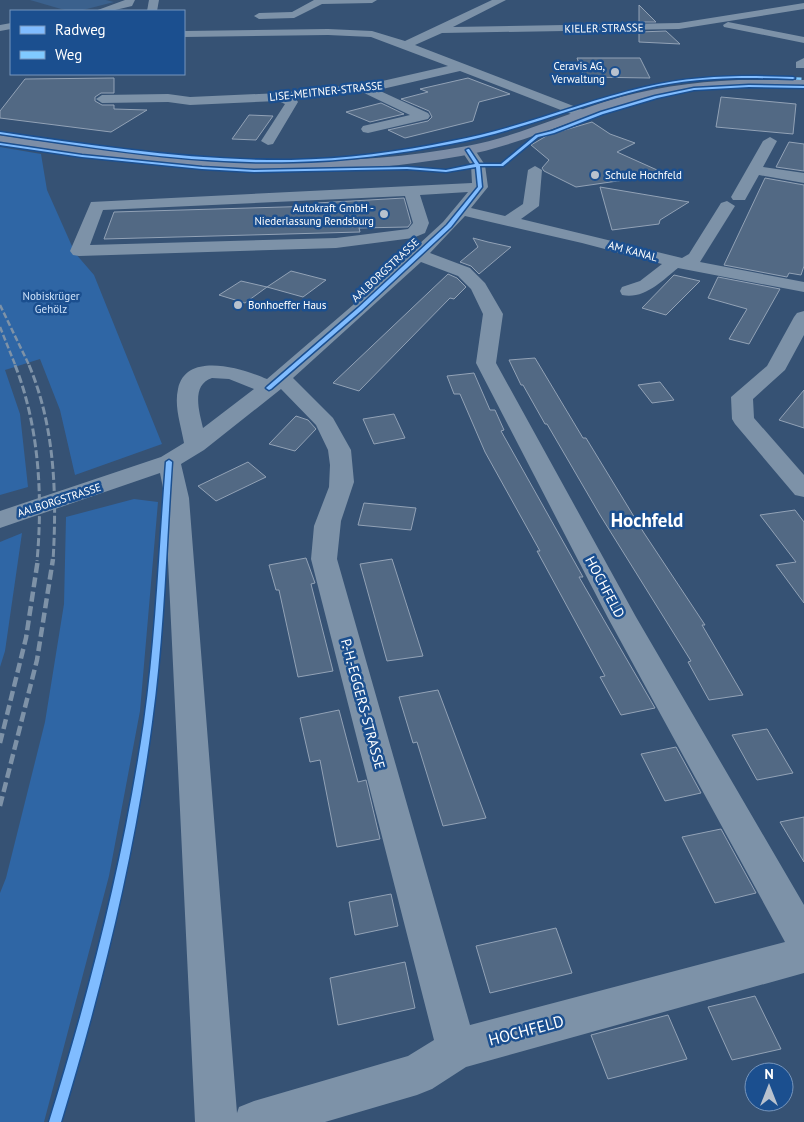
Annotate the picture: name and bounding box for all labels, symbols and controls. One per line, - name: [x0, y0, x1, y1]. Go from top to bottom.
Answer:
- legend: [10, 10, 185, 75]
- text: Radweg: [55, 20, 106, 39]
- street label: KIELER STRASSE: [564, 20, 644, 36]
- text: Weg: [55, 45, 82, 64]
- place label: Ceravis AG, Verwaltung: [551, 59, 605, 86]
- marker: Ceravis AG, Verwaltung: [609, 66, 621, 78]
- street label: LISE-MEITNER-STRASSE: [269, 78, 384, 104]
- place label: Schule Hochfeld: [605, 168, 682, 182]
- marker: Schule Hochfeld: [589, 169, 601, 181]
- place label: Autokraft GmbH - Niederlassung Rendsburg: [254, 201, 374, 228]
- marker: Autokraft GmbH - Niederlassung Rendsburg: [378, 208, 390, 220]
- street label: AALBORGSTRASSE: [348, 235, 422, 305]
- street label: AM KANAL: [607, 238, 659, 264]
- park label: Nobiskrüger Gehölz: [23, 289, 80, 316]
- place label: Bonhoeffer Haus: [248, 298, 327, 312]
- marker: Bonhoeffer Haus: [232, 299, 244, 311]
- street label: AALBORGSTRASSE: [15, 480, 103, 520]
- district label: Hochfeld: [611, 508, 683, 532]
- street label: HOCHFELD: [581, 553, 629, 621]
- street label: P.-H.-EGGERS-STRASSE: [337, 637, 389, 771]
- street label: HOCHFELD: [486, 1010, 566, 1050]
- north arrow: [744, 1062, 794, 1112]
- text: N: [764, 1065, 774, 1083]

